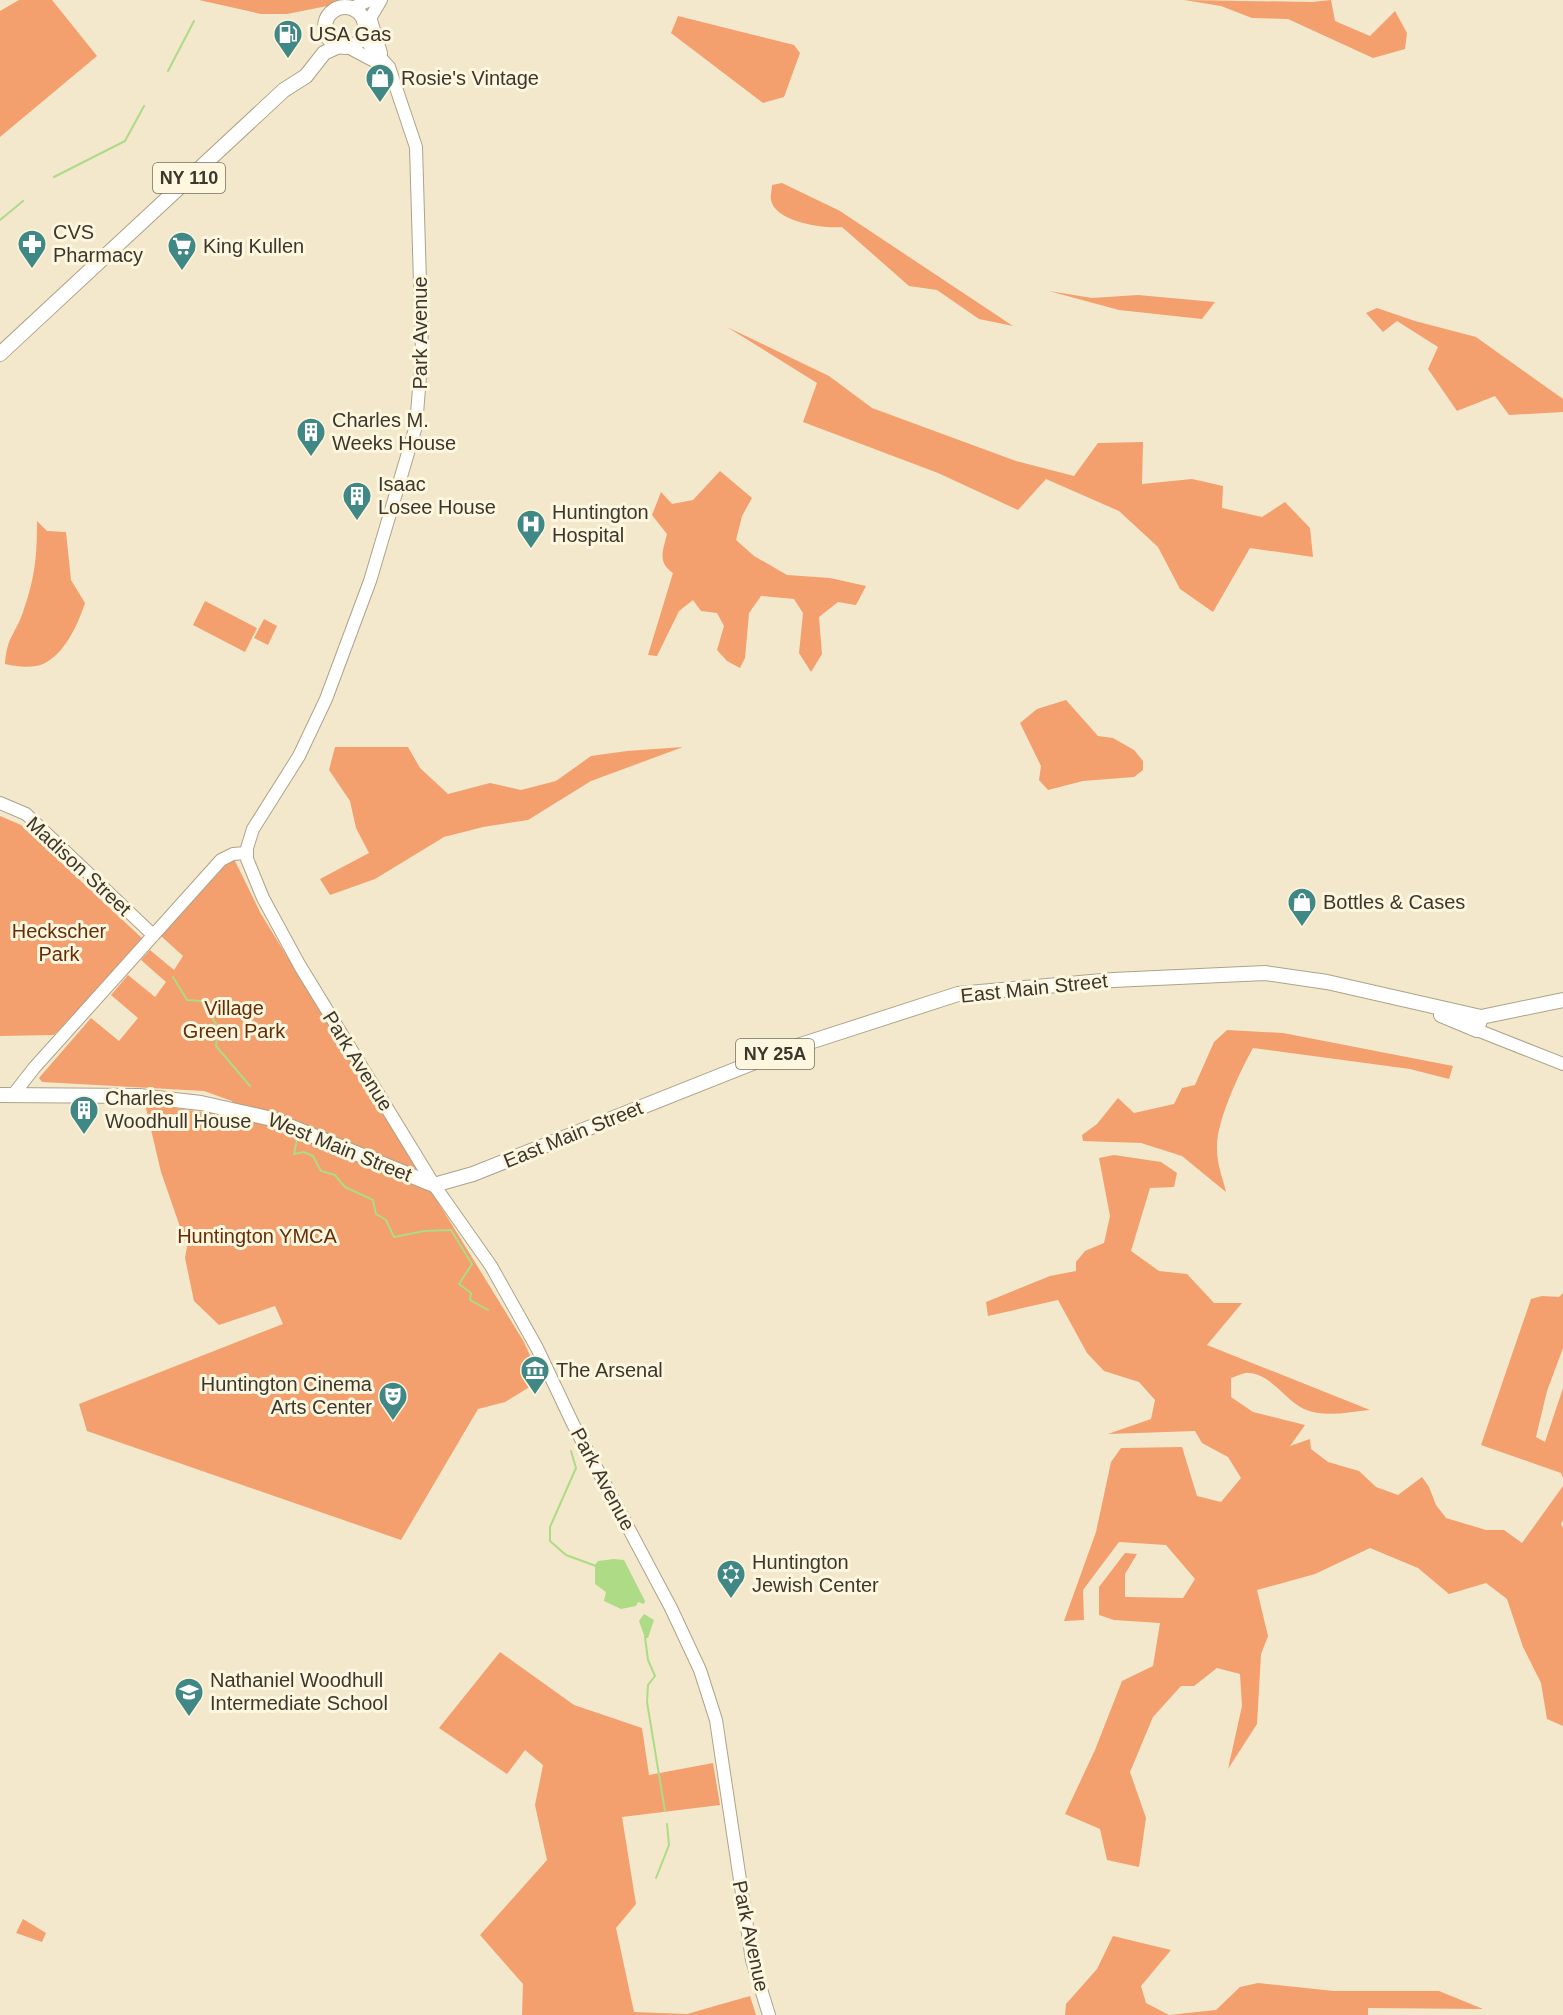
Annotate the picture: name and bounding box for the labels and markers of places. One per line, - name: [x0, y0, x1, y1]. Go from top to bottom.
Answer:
- fuel station icon: USA Gas: [272, 18, 304, 60]
- place label: USA Gas: [309, 23, 391, 45]
- shop icon: Rosie's Vintage: [364, 62, 396, 104]
- place label: Rosie's Vintage: [401, 67, 539, 89]
- place label: CVS Pharmacy: [53, 221, 143, 266]
- pharmacy icon: CVS Pharmacy: [16, 228, 48, 270]
- supermarket icon: King Kullen: [166, 230, 198, 272]
- place label: King Kullen: [203, 235, 304, 257]
- place label: Charles M. Weeks House: [332, 409, 456, 454]
- building icon: Charles M. Weeks House: [295, 416, 327, 458]
- place label: Isaac Losee House: [378, 473, 496, 518]
- building icon: Isaac Losee House: [341, 480, 373, 522]
- place label: Huntington Hospital: [552, 501, 649, 546]
- hospital icon: Huntington Hospital: [515, 508, 547, 550]
- shop icon: Bottles & Cases: [1286, 886, 1318, 928]
- place label: Bottles & Cases: [1323, 891, 1465, 913]
- place label: Charles Woodhull House: [105, 1087, 251, 1132]
- building icon: Charles Woodhull House: [68, 1094, 100, 1136]
- museum icon: The Arsenal: [519, 1354, 551, 1396]
- place label: The Arsenal: [556, 1359, 663, 1381]
- place label: Huntington Cinema Arts Center: [201, 1373, 373, 1418]
- theatre icon: Huntington Cinema Arts Center: [377, 1380, 409, 1422]
- place label: Huntington Jewish Center: [752, 1551, 879, 1596]
- synagogue icon: Huntington Jewish Center: [715, 1558, 747, 1600]
- place label: Nathaniel Woodhull Intermediate School: [210, 1669, 388, 1714]
- school or university icon: Nathaniel Woodhull Intermediate School: [173, 1676, 205, 1718]

